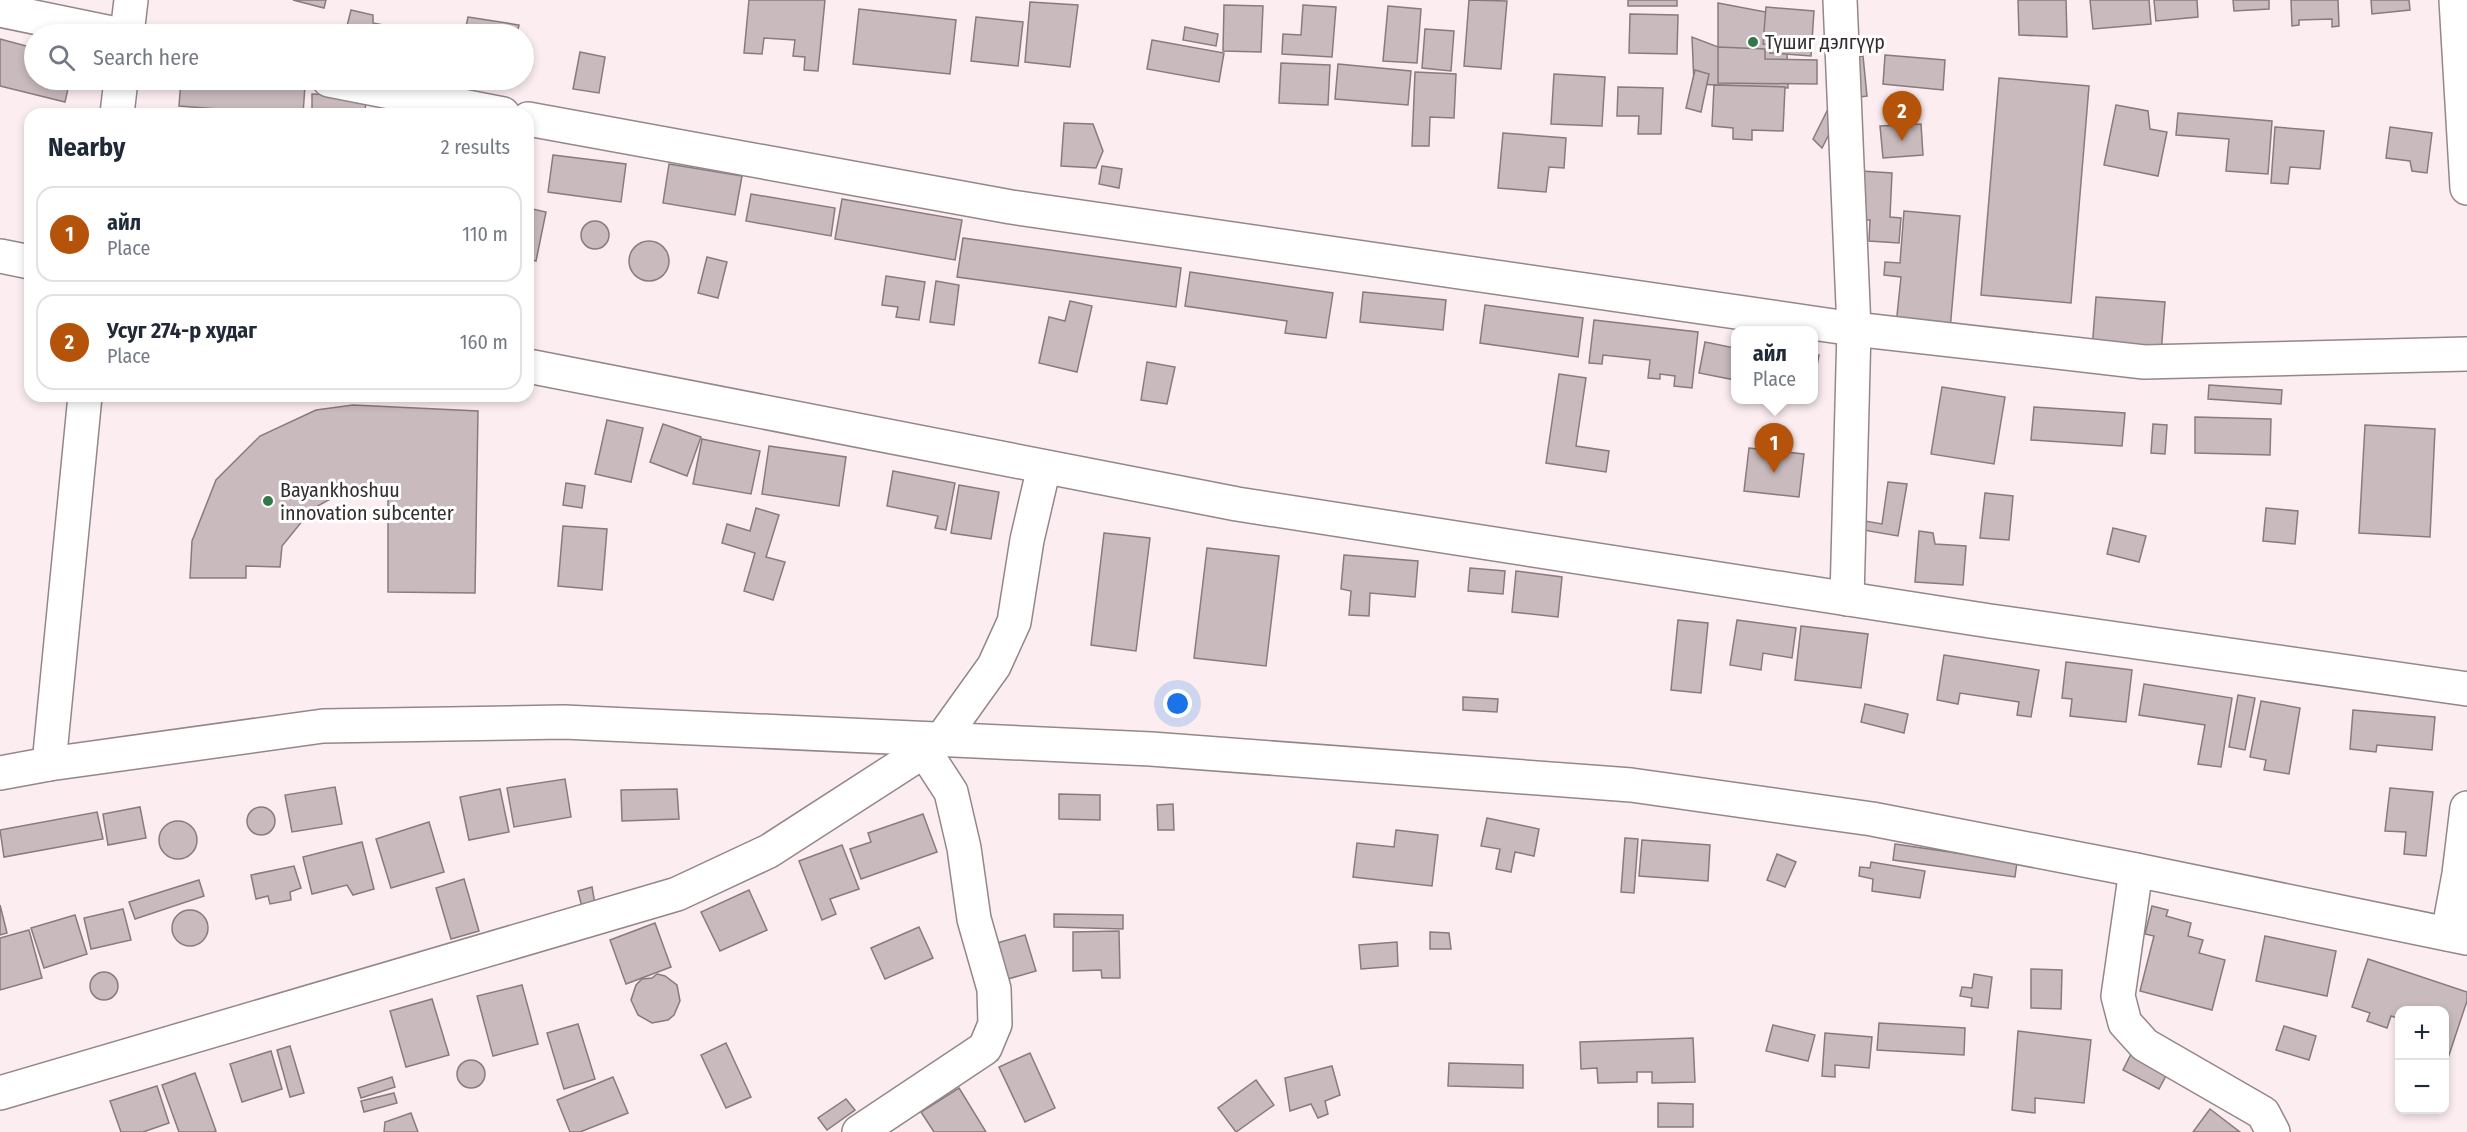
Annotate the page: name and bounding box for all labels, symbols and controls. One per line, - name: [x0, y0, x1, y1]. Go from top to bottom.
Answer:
- search box: [24, 24, 534, 90]
- place label: Түшиг дэлгүүр: [1765, 30, 1885, 54]
- marker: Түшиг дэлгүүр: [1746, 35, 1760, 49]
- icon: search: [45, 41, 78, 74]
- text: Search here: [93, 44, 199, 71]
- pin: 2: [1882, 92, 1922, 141]
- text: Nearby: [48, 132, 125, 163]
- text: 2 results: [441, 135, 510, 159]
- text: айл: [107, 209, 141, 236]
- text: 1: [65, 222, 74, 246]
- text: 110 m: [462, 222, 508, 246]
- text: Place: [107, 236, 150, 260]
- text: Усуг 274-р худаг: [107, 317, 257, 344]
- popup: [1731, 326, 1818, 404]
- text: 2: [65, 330, 74, 354]
- text: 160 m: [460, 330, 508, 354]
- text: айл: [1753, 340, 1787, 367]
- text: Place: [107, 344, 150, 368]
- text: Place: [1753, 367, 1796, 391]
- pin: 1: [1754, 424, 1794, 473]
- place label: Bayankhoshuu innovation subcenter: [280, 478, 454, 525]
- marker: Bayankhoshuu innovation subcenter: [261, 494, 275, 508]
- your location: [1163, 689, 1192, 718]
- map controls: [2395, 1006, 2449, 1114]
- button: +: [2395, 1006, 2449, 1060]
- button: −: [2395, 1060, 2449, 1114]

